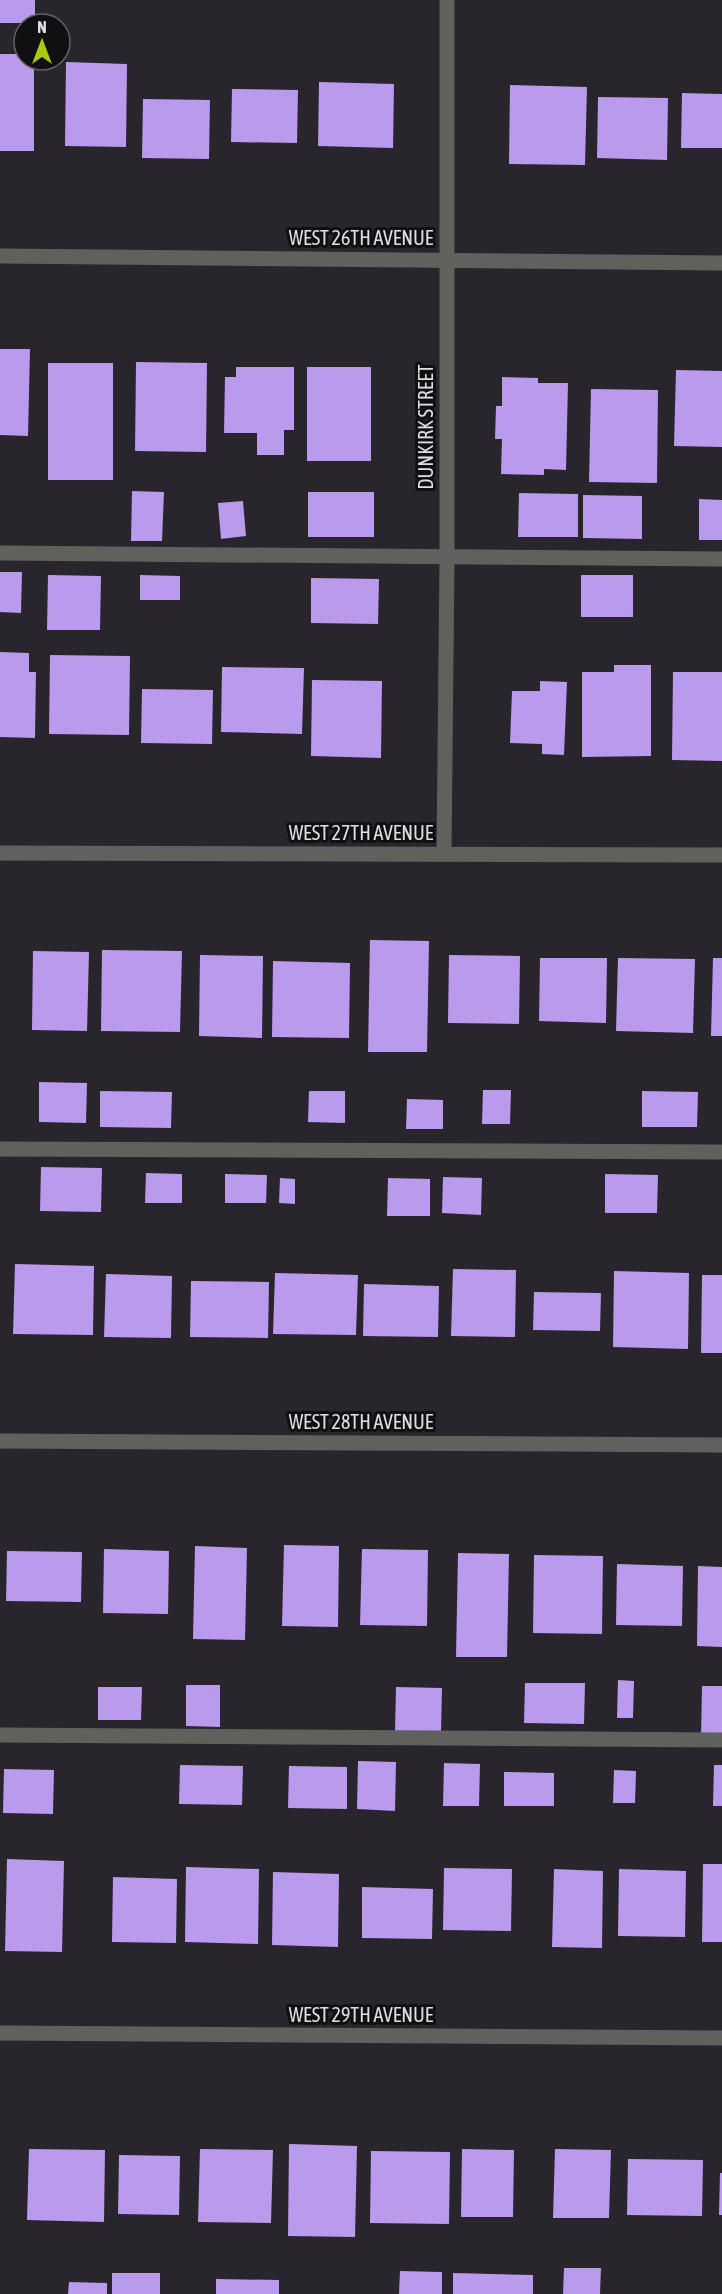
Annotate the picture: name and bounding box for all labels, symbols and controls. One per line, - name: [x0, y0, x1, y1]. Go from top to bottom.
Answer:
- north arrow: [12, 12, 72, 72]
- text: N: [37, 18, 47, 36]
- street label: WEST 26TH AVENUE: [289, 226, 434, 249]
- street label: DUNKIRK STREET: [414, 364, 437, 490]
- street label: WEST 27TH AVENUE: [289, 821, 434, 844]
- street label: WEST 28TH AVENUE: [289, 1410, 434, 1433]
- street label: WEST 29TH AVENUE: [289, 2003, 434, 2026]

